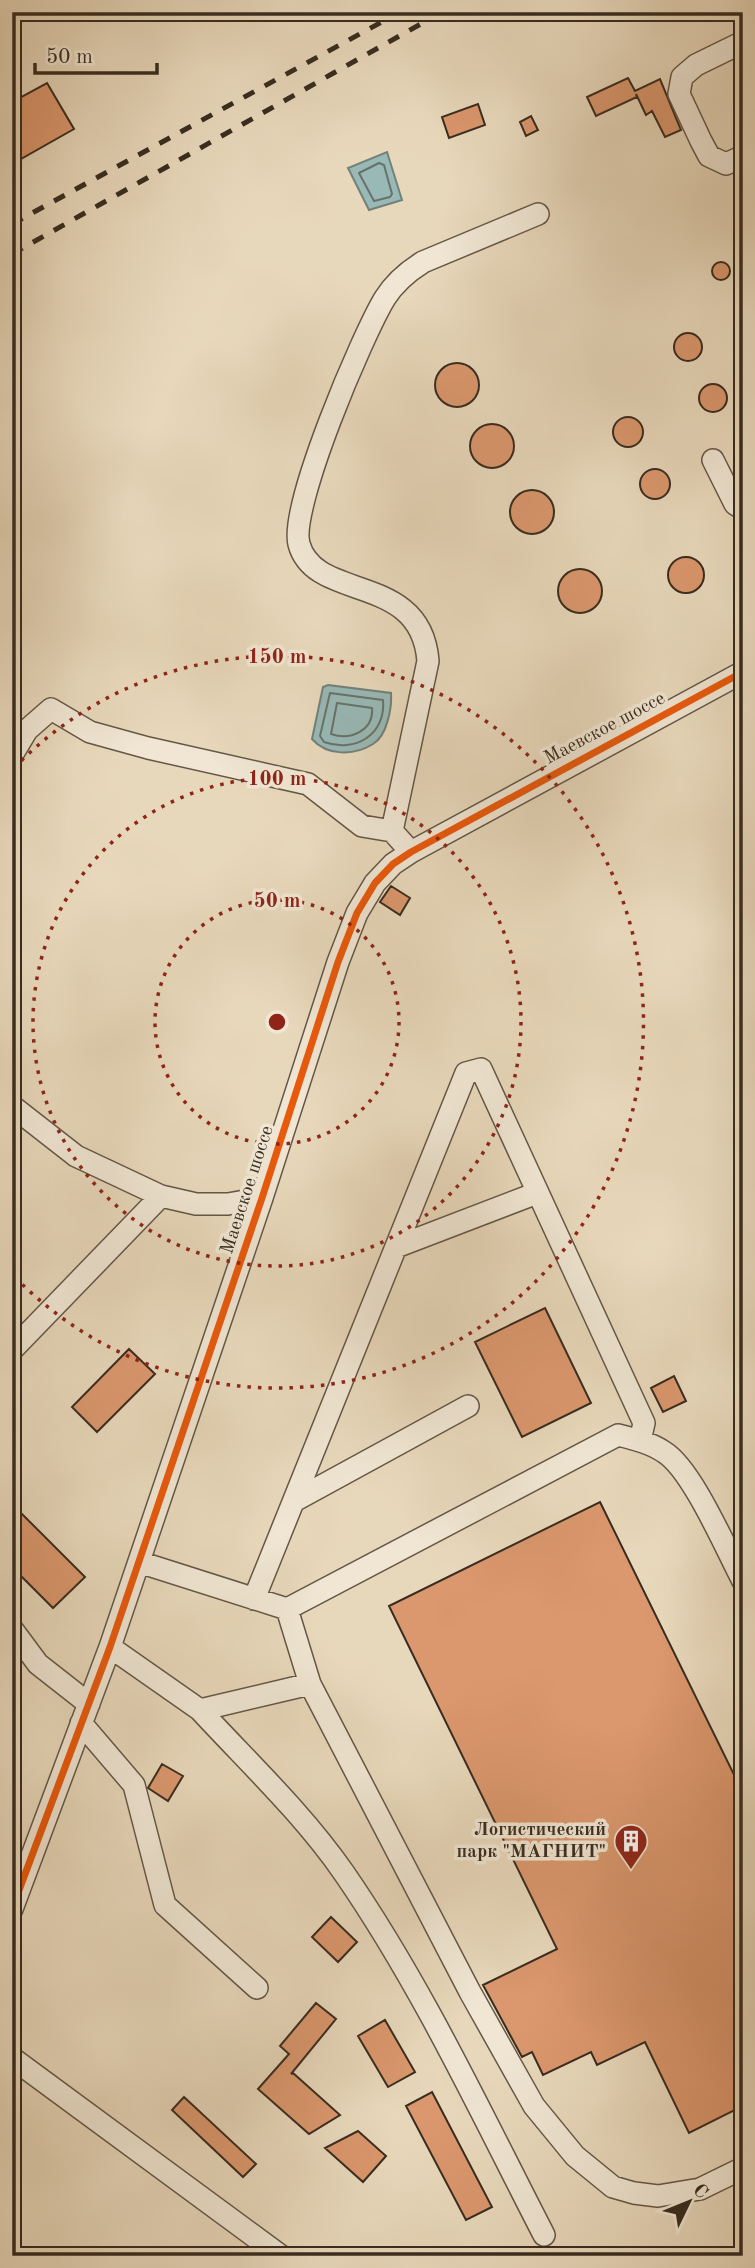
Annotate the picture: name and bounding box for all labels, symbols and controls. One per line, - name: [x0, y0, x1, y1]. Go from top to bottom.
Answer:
- scale bar: [35, 32, 158, 76]
- text: 50 m: [46, 47, 93, 68]
- text: 150 m: [247, 647, 307, 668]
- street label: Маевское шоссе: [542, 689, 668, 769]
- text: 100 m: [247, 769, 307, 790]
- text: 50 m: [253, 891, 301, 912]
- centre of rings: [265, 1010, 289, 1034]
- street label: Маевское шоссе: [218, 1123, 278, 1257]
- place label: Логистический парк "МАГНИТ": [457, 1821, 606, 1862]
- building icon: Логистический парк "МАГНИТ": [612, 1822, 650, 1871]
- north arrow: [654, 2166, 724, 2236]
- text: С: [688, 2181, 711, 2203]

